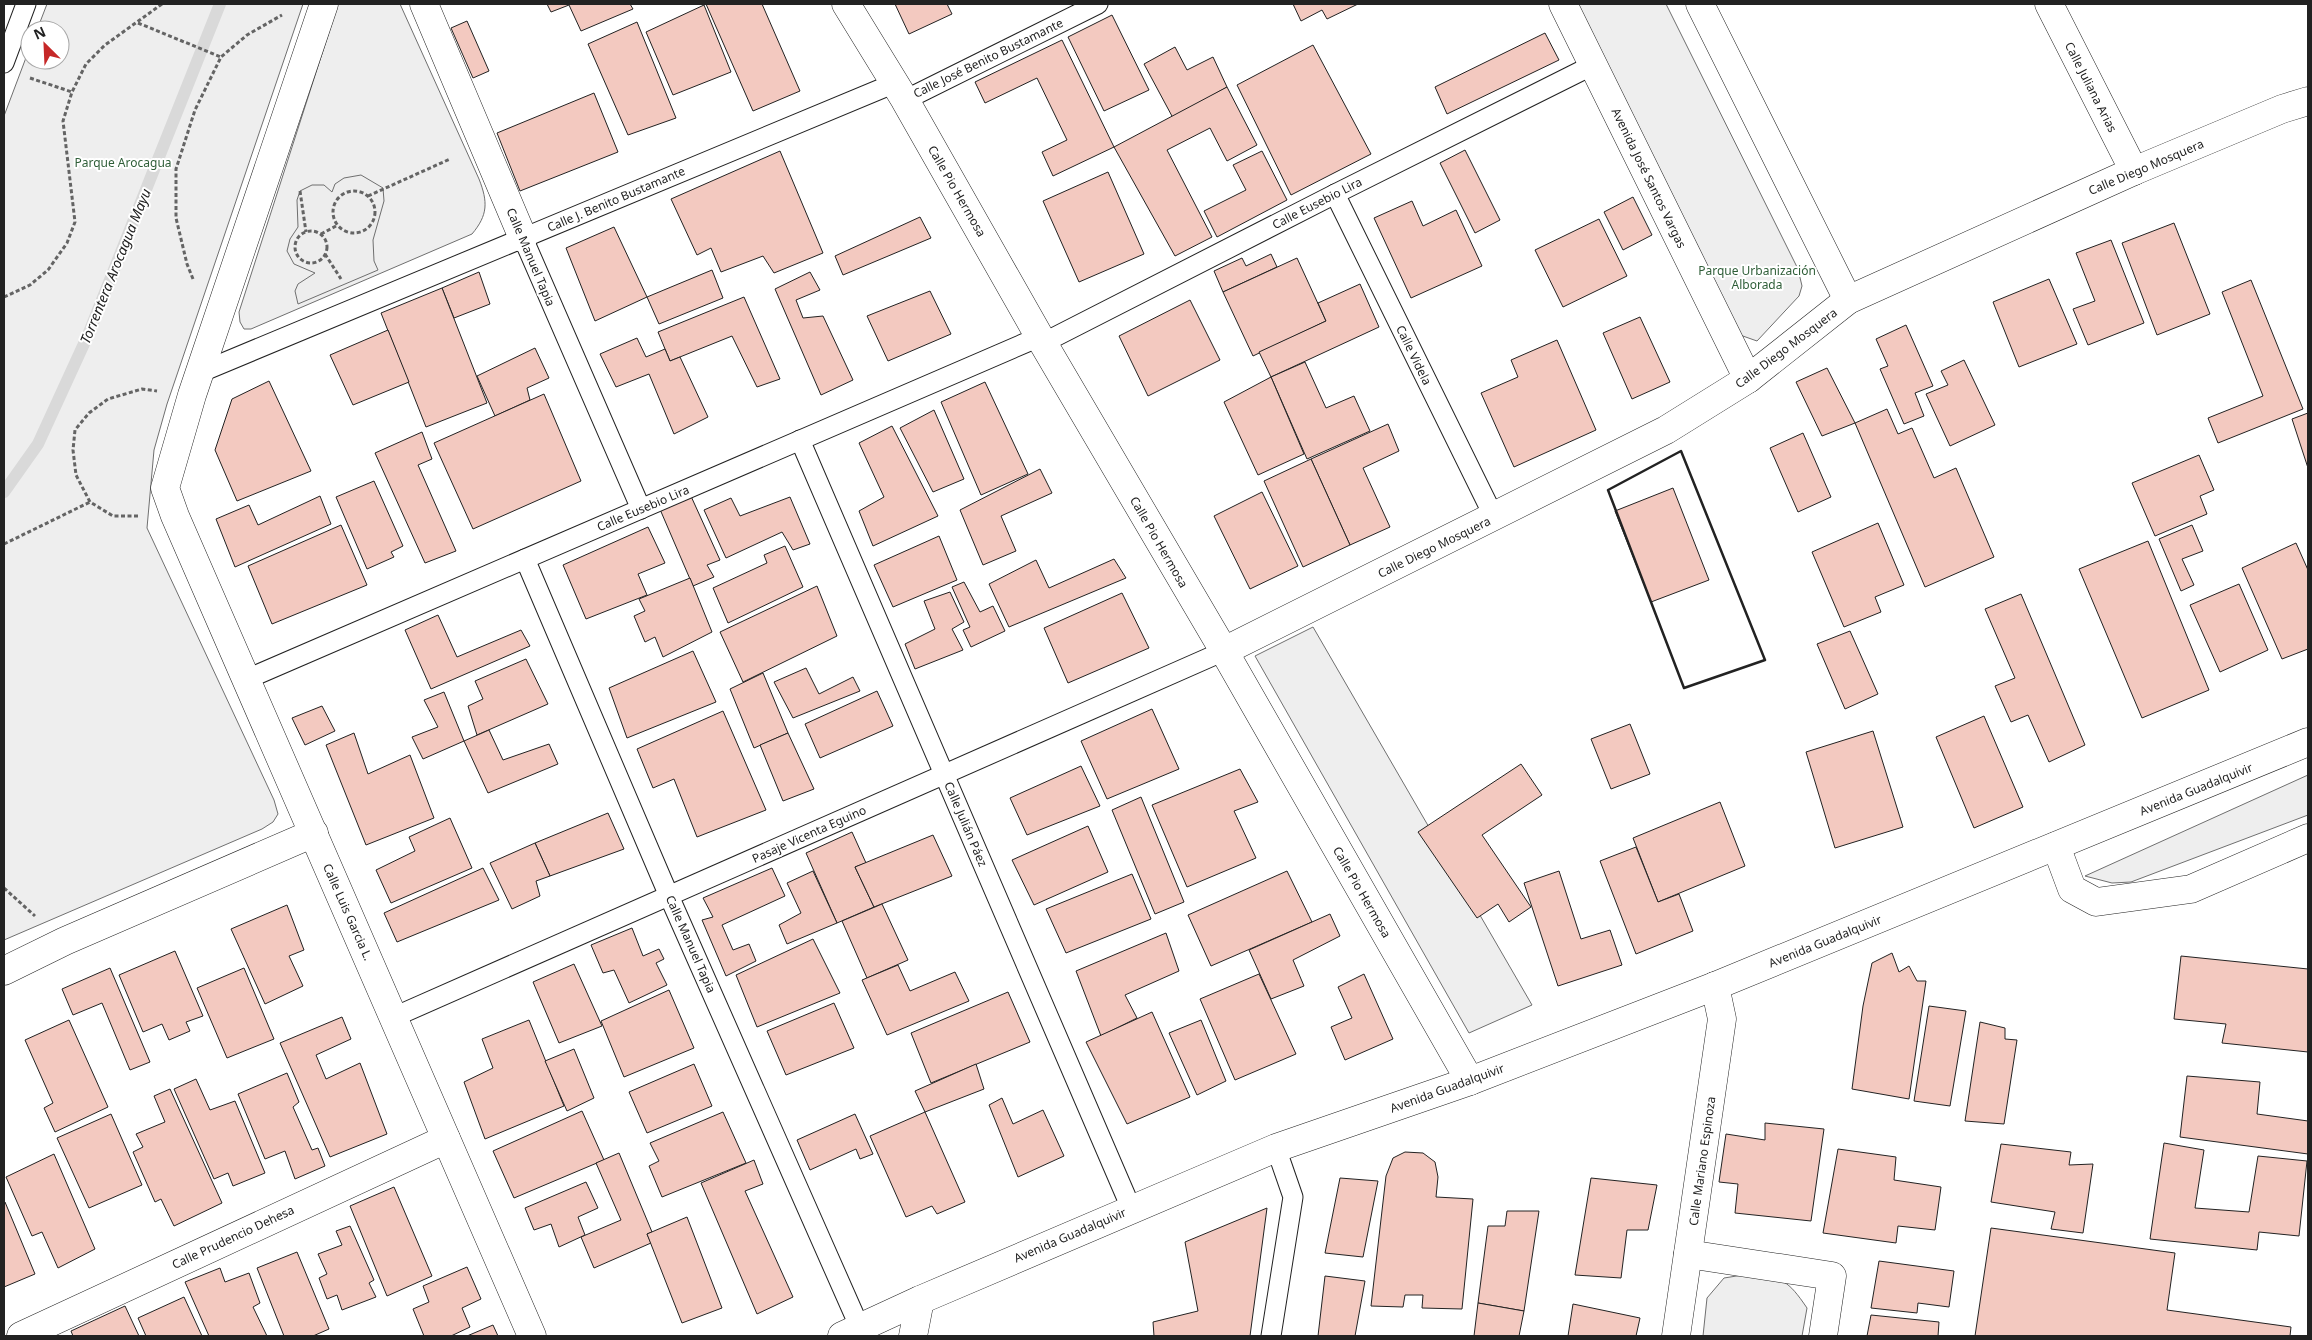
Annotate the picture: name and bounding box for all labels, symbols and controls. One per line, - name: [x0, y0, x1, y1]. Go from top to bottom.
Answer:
- street label: Calle José Benito Bustamante: [910, 14, 1066, 102]
- north arrow: [20, 20, 70, 70]
- text: N: [30, 22, 49, 44]
- street label: Calle Juliana Arias: [2061, 39, 2121, 135]
- street label: Avenida José Santos Vargas: [1608, 105, 1691, 251]
- street label: Calle Diego Mosquera: [2086, 135, 2206, 199]
- street label: Calle Pio Hermosa: [924, 142, 990, 240]
- park label: Parque Arocagua: [74, 154, 172, 171]
- street label: Calle J. Benito Bustamante: [544, 162, 688, 236]
- street label: Calle Eusebio Lira: [1269, 173, 1365, 233]
- water label: Torrentera Arocagua Mayu: [75, 186, 155, 346]
- street label: Calle Manuel Tapia: [503, 205, 559, 309]
- park label: Parque Urbanización Alborada: [1698, 262, 1816, 293]
- street label: Calle Diego Mosquera: [1731, 304, 1841, 392]
- street label: Calle Videla: [1392, 322, 1436, 388]
- street label: Calle Eusebio Lira: [594, 481, 692, 535]
- street label: Calle Pio Hermosa: [1126, 493, 1192, 591]
- street label: Calle Diego Mosquera: [1375, 512, 1493, 582]
- street label: Avenida Guadalquivir: [2137, 759, 2255, 819]
- street label: Calle Julián Páez: [940, 779, 992, 869]
- street label: Pasaje Vicenta Eguino: [749, 801, 869, 867]
- street label: Calle Pio Hermosa: [1329, 843, 1395, 941]
- street label: Calle Luis Garcia L.: [319, 861, 377, 963]
- street label: Calle Manuel Tapia: [662, 892, 720, 996]
- street label: Avenida Guadalquivir: [1766, 911, 1884, 971]
- street label: Avenida Guadalquivir: [1388, 1059, 1507, 1117]
- street label: Calle Mariano Espinoza: [1685, 1095, 1719, 1227]
- street label: Calle Prudencio Dehesa: [169, 1201, 297, 1273]
- street label: Avenida Guadalquivir: [1011, 1204, 1129, 1266]

